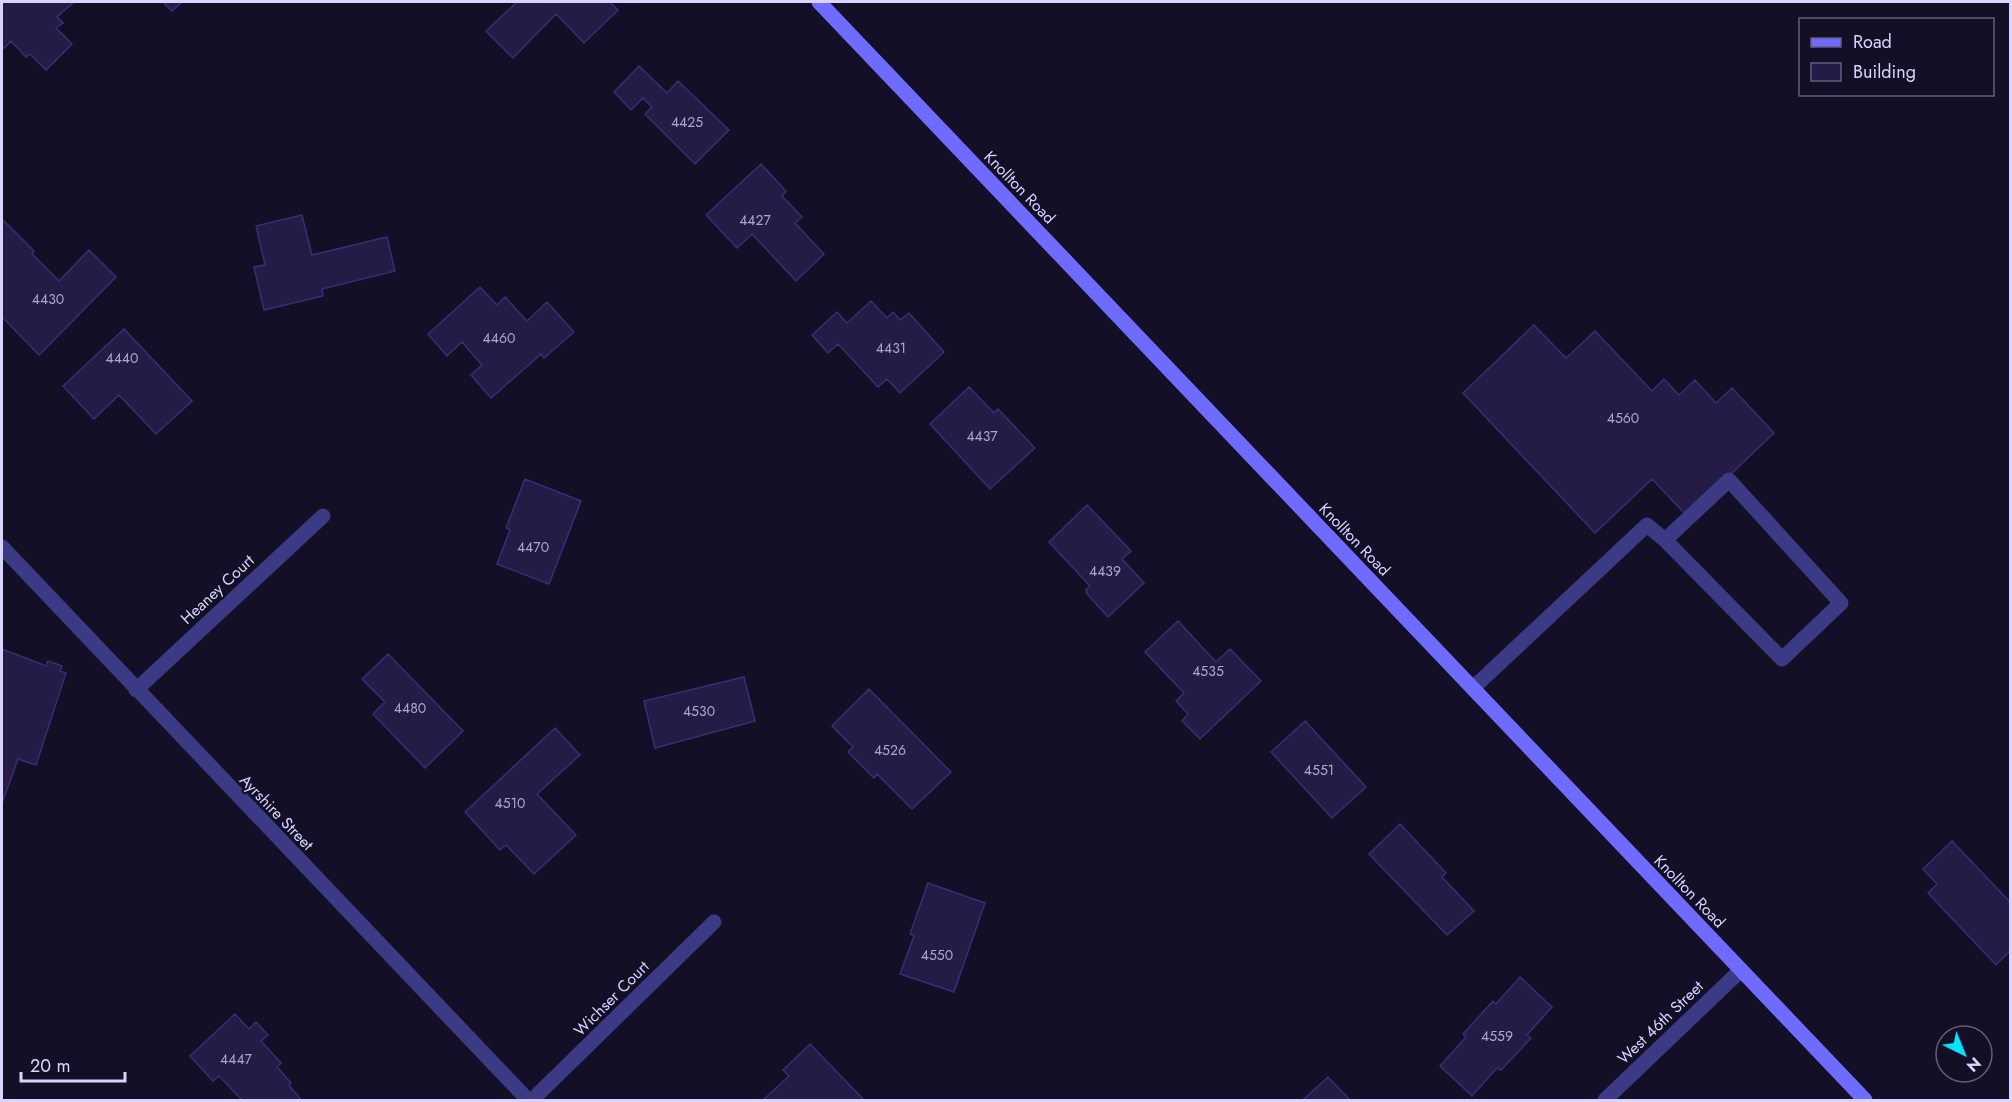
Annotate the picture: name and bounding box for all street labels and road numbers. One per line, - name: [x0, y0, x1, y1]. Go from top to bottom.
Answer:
- street label: Knollton Road: [979, 146, 1061, 229]
- street label: Knollton Road: [1314, 498, 1396, 581]
- street label: Heaney Court: [175, 549, 259, 630]
- street label: Ayrshire Street: [234, 769, 319, 856]
- street label: Knollton Road: [1649, 850, 1731, 933]
- street label: Wichser Court: [568, 955, 654, 1041]
- street label: West 46th Street: [1612, 975, 1709, 1069]

